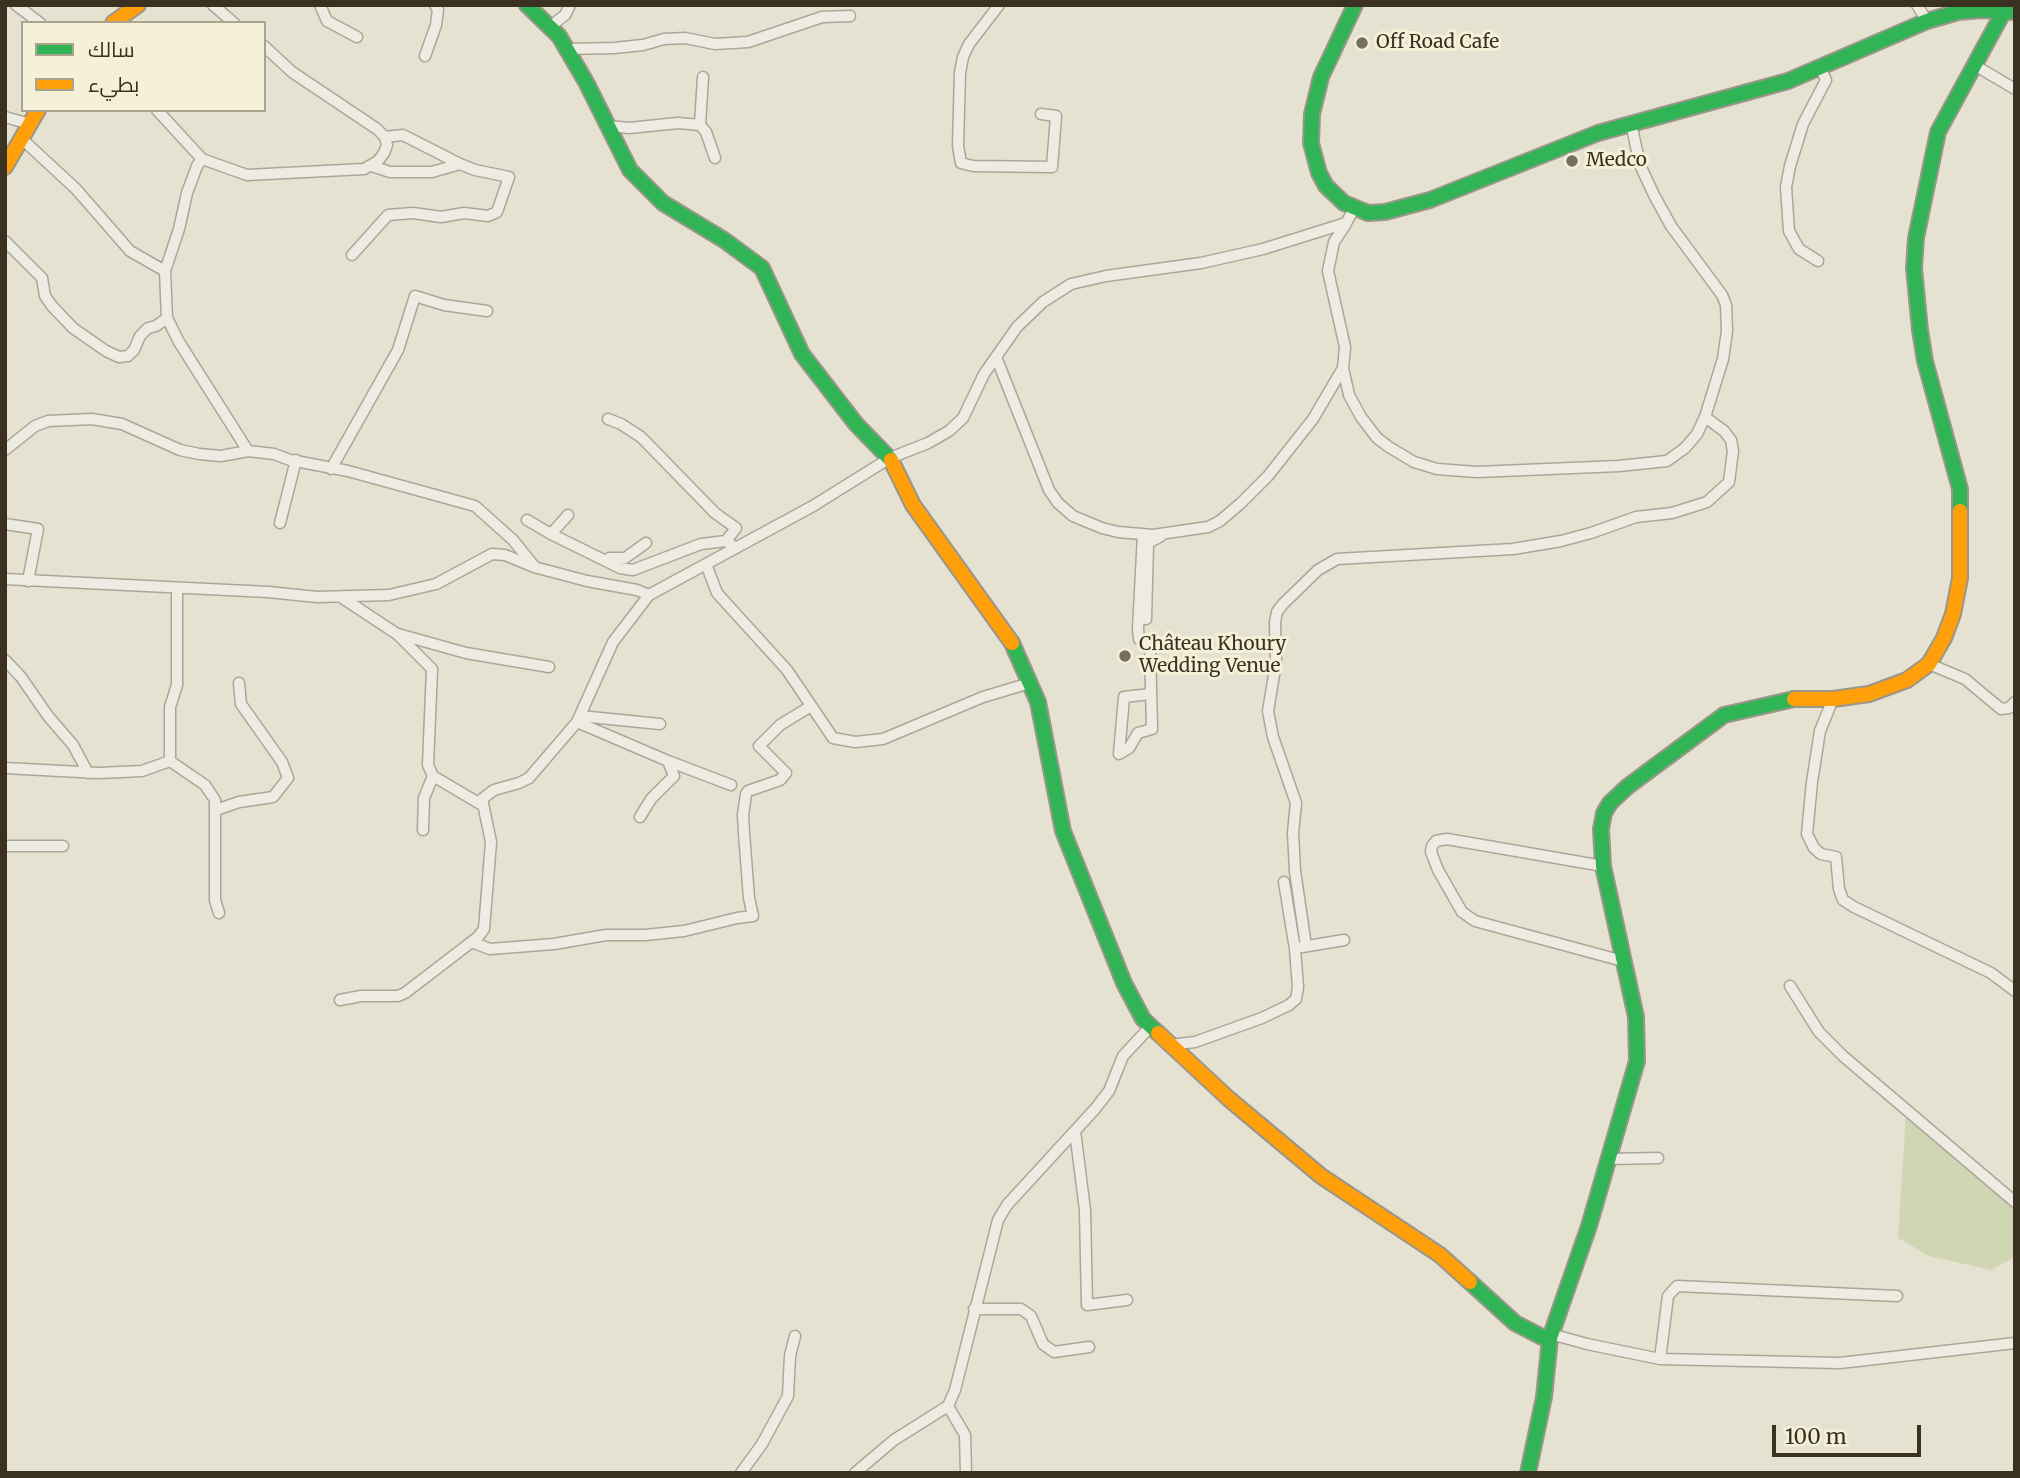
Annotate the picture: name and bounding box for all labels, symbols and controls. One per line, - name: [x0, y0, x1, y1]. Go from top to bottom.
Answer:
- legend: [21, 21, 266, 112]
- place label: Off Road Cafe: [1376, 32, 1499, 54]
- marker: Off Road Cafe: [1354, 35, 1370, 51]
- text: سالك: [88, 36, 135, 63]
- text: بطيء: [88, 71, 139, 98]
- place label: Medco: [1586, 150, 1647, 172]
- marker: Medco: [1564, 153, 1580, 169]
- place label: Château Khoury Wedding Venue: [1139, 634, 1286, 678]
- marker: Château Khoury Wedding Venue: [1117, 648, 1133, 664]
- scale bar: [1775, 1412, 1924, 1456]
- text: 100 m: [1785, 1423, 1847, 1450]

